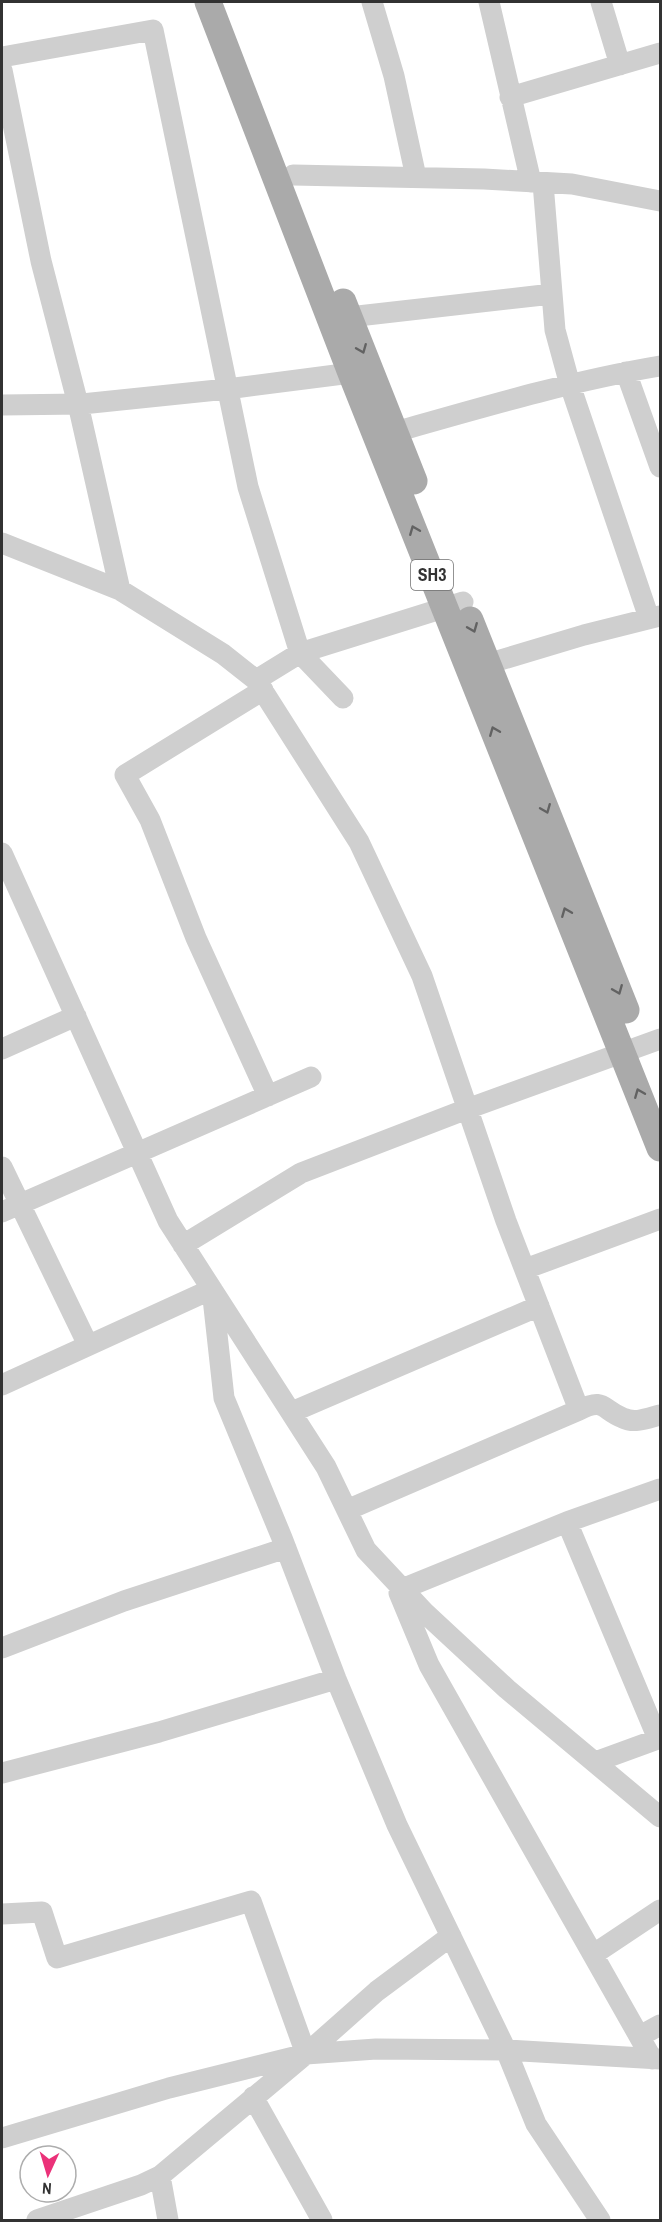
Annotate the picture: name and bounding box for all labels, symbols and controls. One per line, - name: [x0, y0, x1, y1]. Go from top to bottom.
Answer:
- one-way arrow: [355, 343, 367, 354]
- one-way arrow: [409, 526, 421, 537]
- road number: SH3: [411, 560, 453, 590]
- one-way arrow: [466, 622, 478, 633]
- one-way arrow: [488, 727, 501, 737]
- one-way arrow: [538, 804, 551, 814]
- one-way arrow: [561, 908, 573, 919]
- one-way arrow: [611, 984, 623, 995]
- one-way arrow: [634, 1089, 646, 1100]
- north arrow: [18, 2144, 78, 2204]
- text: N: [41, 2178, 52, 2200]

